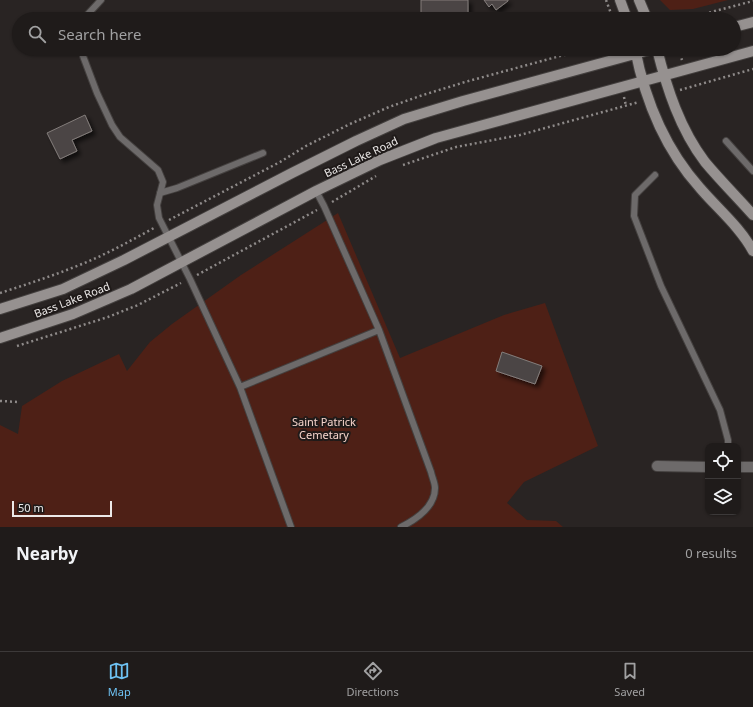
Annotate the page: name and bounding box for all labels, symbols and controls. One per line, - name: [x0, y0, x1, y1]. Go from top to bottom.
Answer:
- search box: [12, 12, 741, 56]
- icon: search: [26, 23, 48, 45]
- text: Search here: [58, 24, 141, 44]
- street label: Bass Lake Road: [321, 133, 400, 180]
- street label: Bass Lake Road: [32, 278, 112, 321]
- park label: Saint Patrick Cemetary: [292, 414, 356, 442]
- map controls: [705, 443, 741, 515]
- button: locate: [705, 443, 741, 479]
- button: layers: [705, 479, 741, 515]
- scale bar: [12, 499, 112, 518]
- text: 50 m: [18, 500, 44, 515]
- text: Nearby: [16, 542, 78, 565]
- text: 0 results: [685, 544, 737, 562]
- tab: Map: [108, 660, 131, 699]
- tab: Directions: [346, 660, 399, 699]
- tab: Saved: [614, 660, 645, 699]

